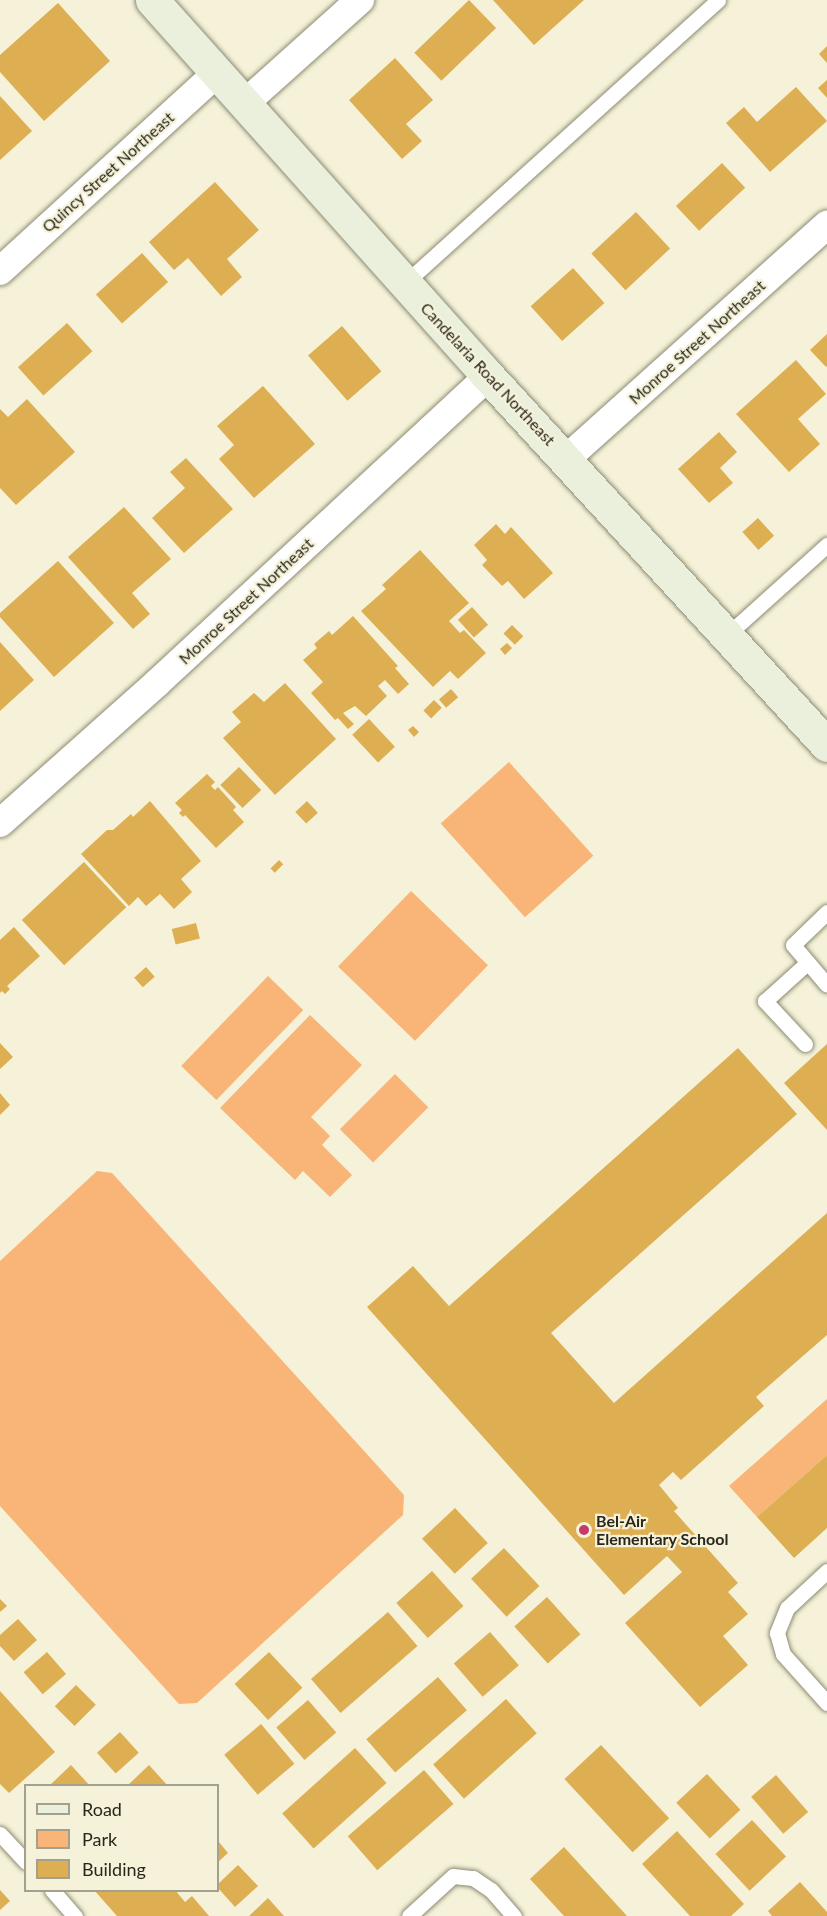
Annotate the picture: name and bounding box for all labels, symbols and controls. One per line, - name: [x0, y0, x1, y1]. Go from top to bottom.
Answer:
- street label: Quincy Street Northeast: [38, 108, 178, 236]
- street label: Monroe Street Northeast: [625, 276, 769, 408]
- street label: Candelaria Road Northeast: [417, 298, 559, 450]
- street label: Monroe Street Northeast: [175, 534, 317, 668]
- place label: Bel-Air Elementary School: [596, 1511, 729, 1549]
- marker: Bel-Air Elementary School: [577, 1523, 591, 1537]
- legend: [24, 1784, 219, 1892]
- text: Road: [82, 1798, 122, 1820]
- text: Park: [82, 1828, 117, 1850]
- text: Building: [82, 1858, 146, 1880]

